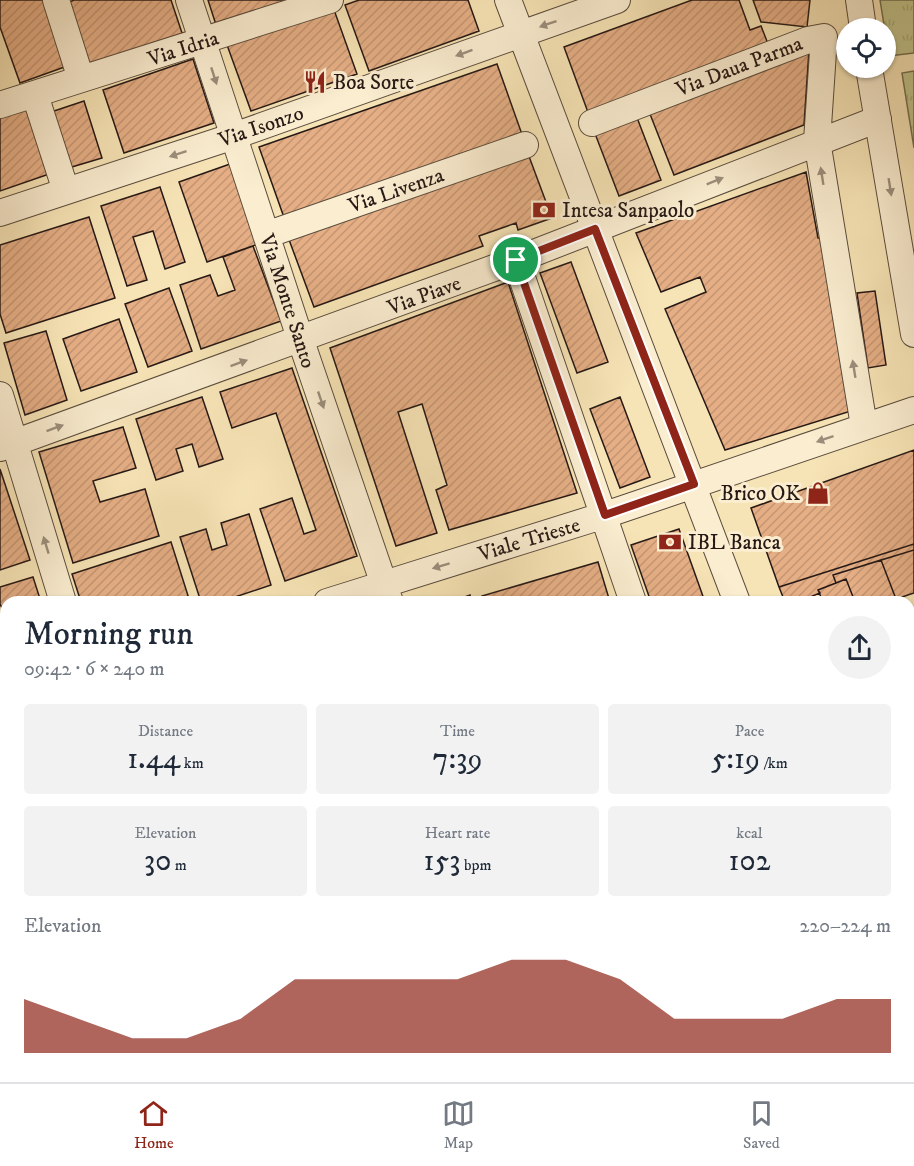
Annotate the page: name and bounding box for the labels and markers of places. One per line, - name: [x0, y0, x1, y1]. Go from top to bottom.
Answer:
- restaurant icon: Boa Sorte: [302, 69, 328, 95]
- place label: Boa Sorte: [333, 70, 415, 96]
- bank icon: Intesa Sanpaolo: [531, 197, 557, 223]
- place label: Intesa Sanpaolo: [562, 198, 694, 224]
- pin: [490, 234, 541, 285]
- shop icon: Brico OK: [805, 480, 831, 506]
- place label: Brico OK: [720, 481, 800, 507]
- bank icon: IBL Banca: [657, 529, 683, 555]
- place label: IBL Banca: [688, 530, 781, 556]

